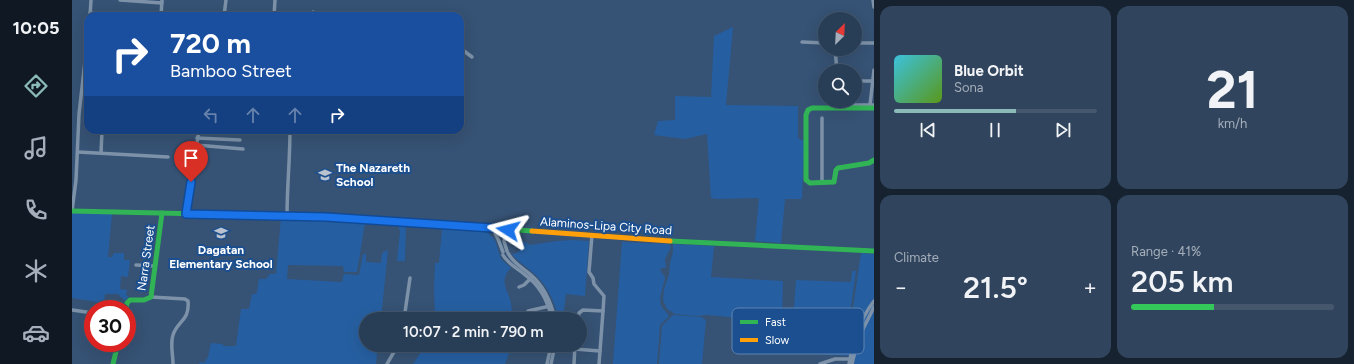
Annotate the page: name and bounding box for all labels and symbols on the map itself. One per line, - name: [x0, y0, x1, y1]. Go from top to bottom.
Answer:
- north arrow: [818, 12, 862, 56]
- pin: [174, 141, 208, 182]
- place label: The Nazareth School: [336, 161, 410, 189]
- school or university icon: The Nazareth School: [317, 167, 333, 183]
- position arrow: [487, 209, 529, 251]
- street label: Alaminos-Lipa City Road: [540, 214, 672, 238]
- street label: Narra Street: [134, 224, 158, 292]
- school or university icon: Dagatan Elementary School: [213, 225, 229, 241]
- place label: Dagatan Elementary School: [169, 243, 273, 271]
- speed limit sign: 30: [84, 300, 136, 352]
- legend: [732, 308, 864, 354]
- text: Fast: [765, 316, 786, 329]
- text: Slow: [765, 334, 789, 347]

